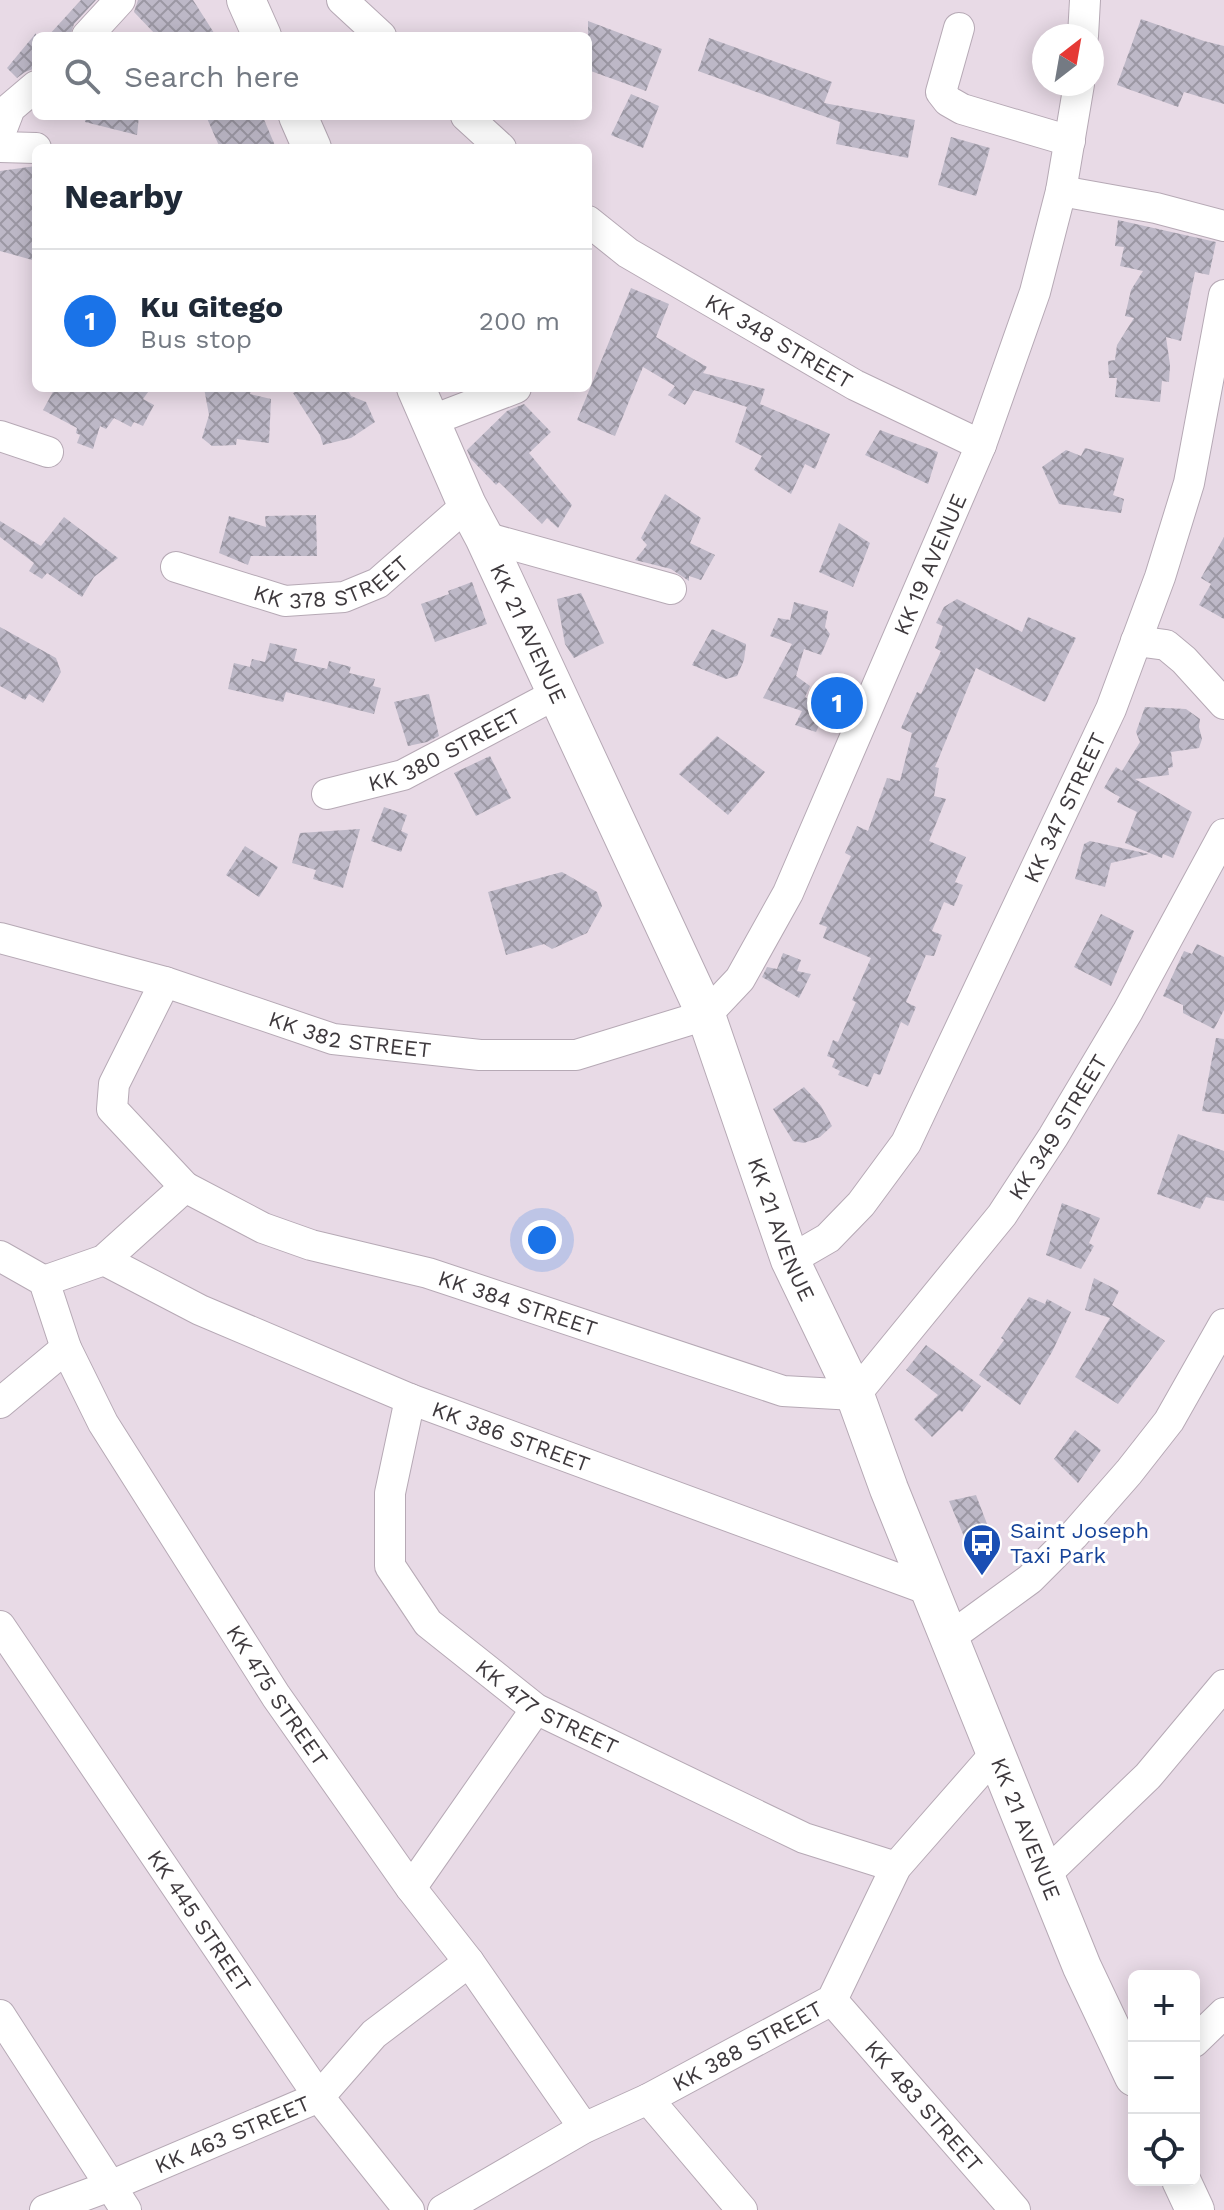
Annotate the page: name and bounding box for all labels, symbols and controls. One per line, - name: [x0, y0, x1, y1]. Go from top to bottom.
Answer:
- north arrow: [1032, 24, 1104, 96]
- search box: [32, 32, 592, 120]
- icon: search: [60, 54, 104, 98]
- text: Search here: [124, 59, 300, 94]
- text: Nearby: [64, 176, 183, 216]
- text: Ku Gitego: [140, 289, 283, 324]
- street label: KK 348 STREET: [701, 289, 857, 394]
- text: 1: [84, 306, 96, 336]
- text: 200 m: [479, 306, 560, 336]
- text: Bus stop: [140, 324, 252, 354]
- street label: KK 19 AVENUE: [889, 490, 972, 639]
- street label: KK 378 STREET: [250, 550, 414, 614]
- street label: KK 21 AVENUE: [485, 560, 571, 707]
- pin: 1: [811, 673, 863, 733]
- street label: KK 380 STREET: [366, 703, 525, 796]
- street label: KK 347 STREET: [1019, 729, 1111, 887]
- street label: KK 382 STREET: [265, 1006, 432, 1063]
- street label: KK 349 STREET: [1003, 1050, 1112, 1205]
- street label: KK 21 AVENUE: [743, 1154, 820, 1305]
- your location: [522, 1220, 562, 1260]
- street label: KK 384 STREET: [435, 1265, 600, 1341]
- street label: KK 386 STREET: [429, 1396, 593, 1477]
- place label: Saint Joseph Taxi Park: [1010, 1518, 1149, 1568]
- bus stop icon: Saint Joseph Taxi Park: [961, 1522, 1003, 1577]
- street label: KK 475 STREET: [221, 1620, 333, 1771]
- street label: KK 477 STREET: [471, 1654, 622, 1760]
- street label: KK 21 AVENUE: [986, 1754, 1066, 1904]
- street label: KK 445 STREET: [142, 1845, 256, 1997]
- map controls: [1128, 1970, 1200, 2186]
- button: +: [1128, 1970, 1200, 2042]
- street label: KK 388 STREET: [668, 1996, 827, 2096]
- street label: KK 483 STREET: [860, 2035, 987, 2177]
- button: −: [1128, 2042, 1200, 2114]
- street label: KK 463 STREET: [151, 2090, 314, 2178]
- button: locate: [1128, 2114, 1200, 2186]

